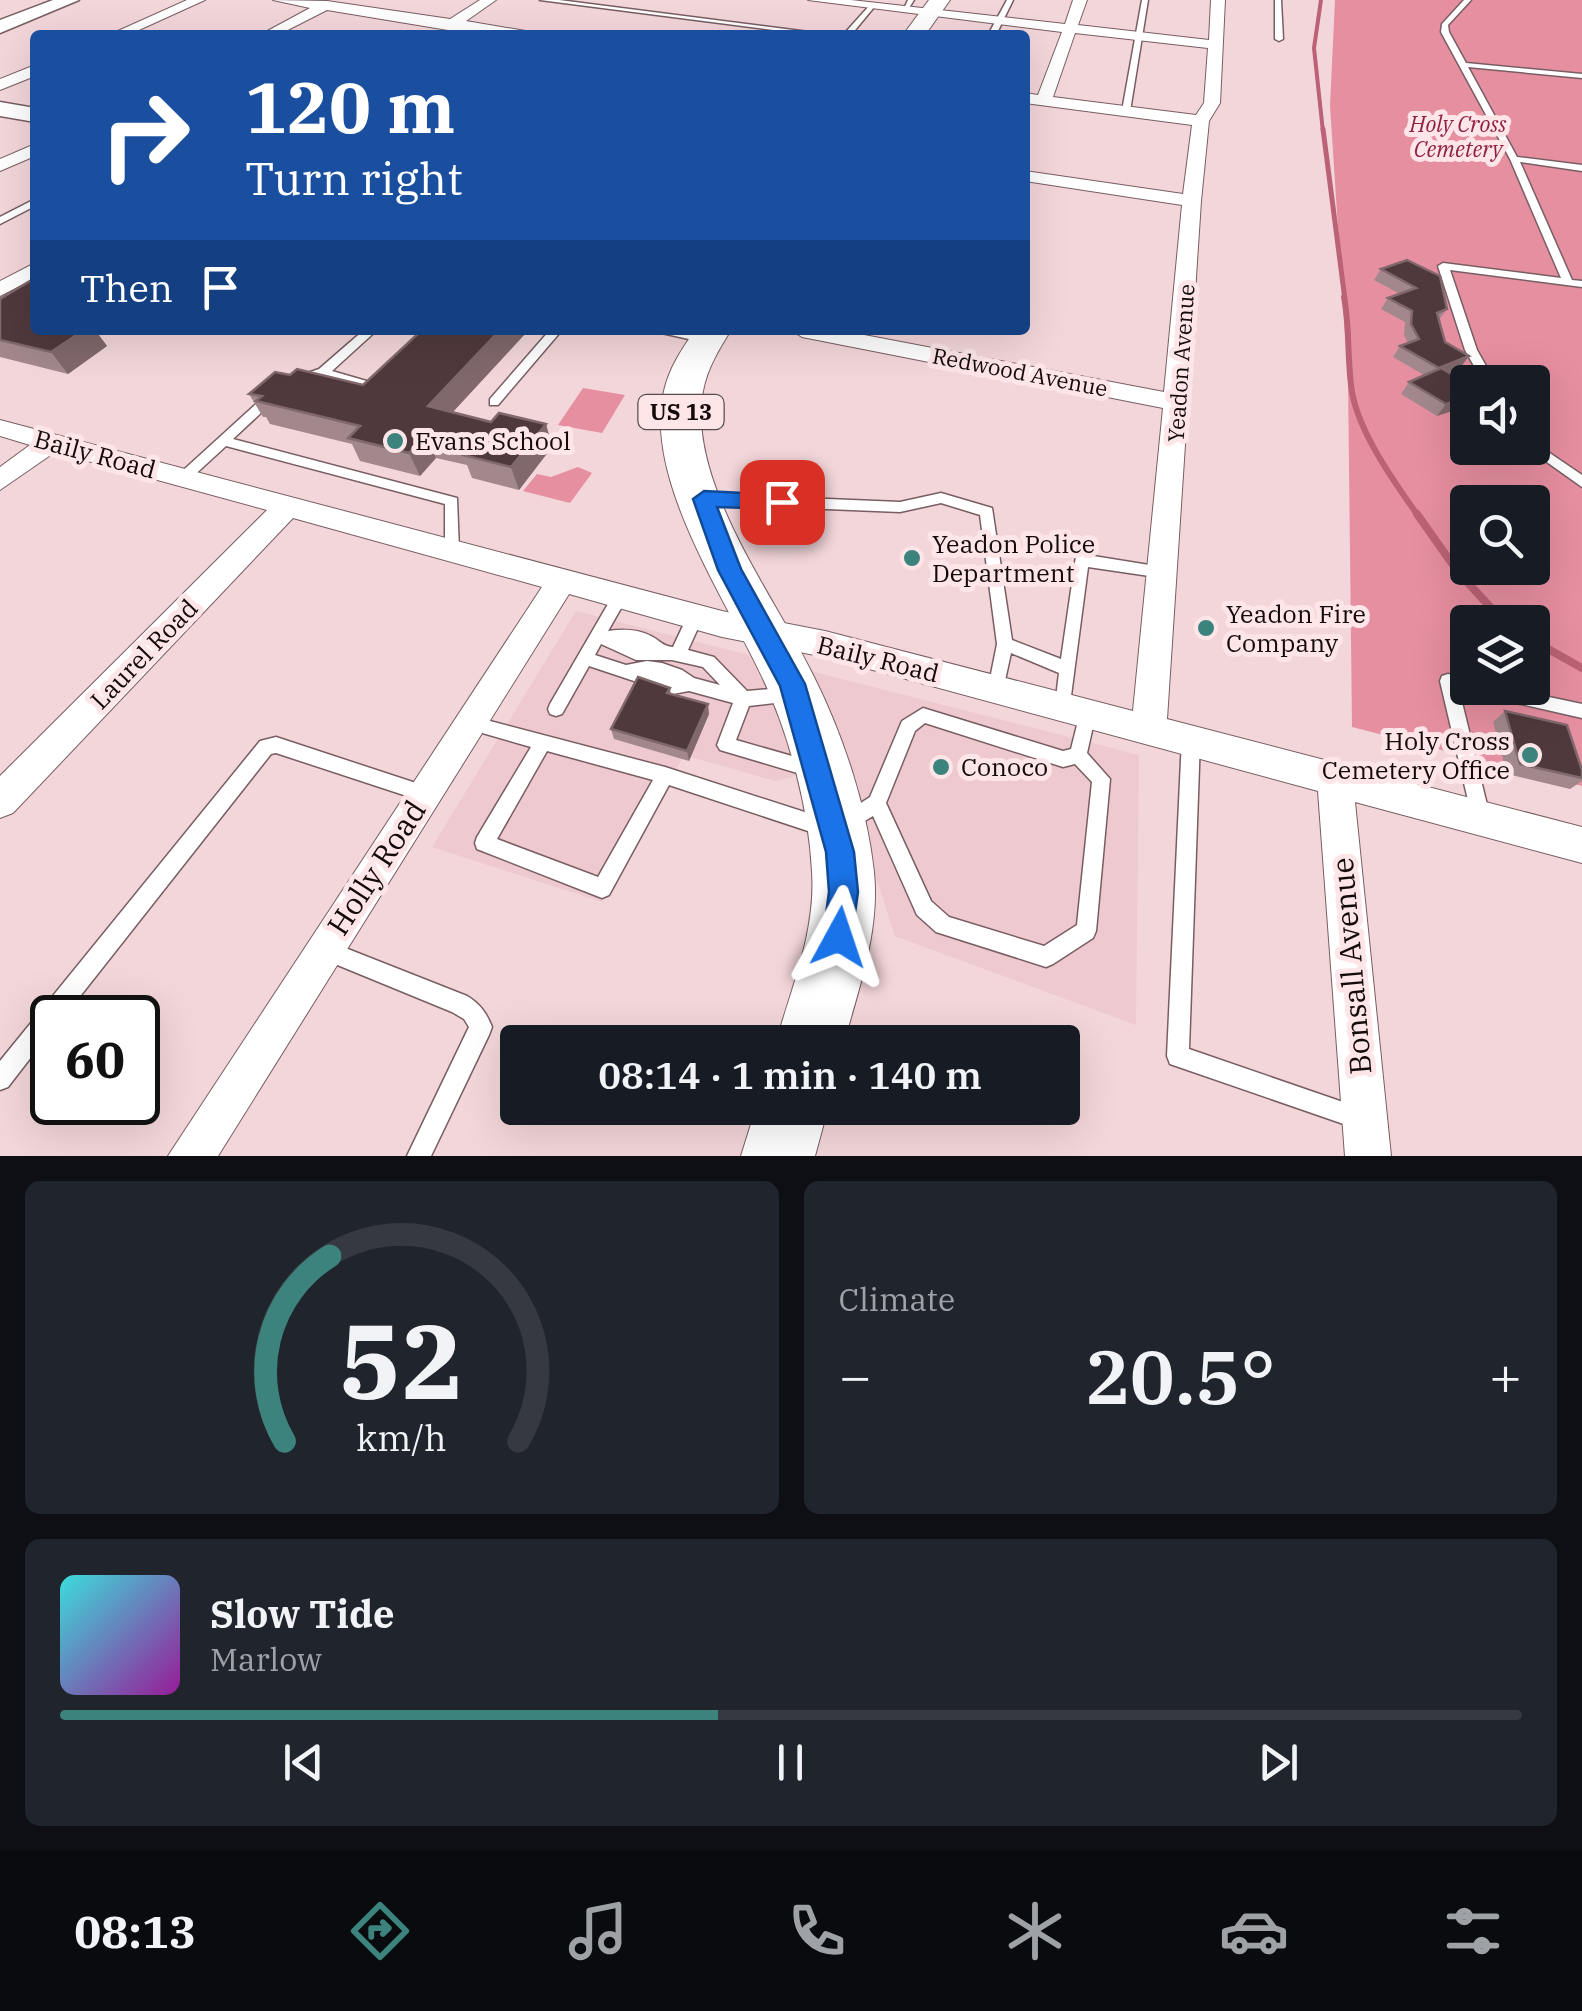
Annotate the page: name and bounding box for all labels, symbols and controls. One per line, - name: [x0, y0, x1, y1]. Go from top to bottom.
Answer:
- text: 120 m: [245, 61, 455, 152]
- icon: right: [80, 70, 210, 200]
- park label: Holy Cross Cemetery: [1409, 109, 1507, 163]
- text: Turn right: [245, 149, 463, 207]
- icon: arrive: [193, 260, 248, 315]
- text: Then: [80, 263, 173, 312]
- street label: Yeadon Avenue: [1161, 283, 1201, 443]
- street label: Redwood Avenue: [930, 340, 1110, 403]
- map controls: [1450, 365, 1550, 705]
- button: sound: [1450, 365, 1550, 465]
- road number: US 13: [638, 395, 724, 429]
- street label: Baily Road: [31, 421, 160, 486]
- place label: Evans School: [415, 424, 571, 457]
- marker: Evans School: [384, 430, 406, 452]
- pin: [740, 460, 825, 545]
- icon: arrive: [755, 475, 810, 530]
- button: search: [1450, 485, 1550, 585]
- place label: Yeadon Police Department: [932, 527, 1095, 589]
- marker: Yeadon Police Department: [901, 547, 923, 569]
- street label: Laurel Road: [83, 591, 205, 716]
- place label: Yeadon Fire Company: [1226, 597, 1366, 659]
- button: layers: [1450, 605, 1550, 705]
- marker: Yeadon Fire Company: [1195, 617, 1217, 639]
- street label: Baily Road: [814, 627, 943, 690]
- place label: Holy Cross Cemetery Office: [1322, 724, 1510, 786]
- marker: Holy Cross Cemetery Office: [1519, 744, 1541, 766]
- place label: Conoco: [961, 750, 1048, 783]
- marker: Conoco: [930, 756, 952, 778]
- street label: Holly Road: [318, 792, 434, 942]
- street label: Bonsall Avenue: [1322, 856, 1379, 1076]
- position arrow: [787, 885, 891, 989]
- speed limit sign: 60: [30, 995, 160, 1125]
- text: 08:14 · 1 min · 140 m: [598, 1050, 982, 1099]
- text: Climate: [839, 1278, 955, 1320]
- text: 52: [339, 1292, 464, 1428]
- text: 20.5°: [1085, 1327, 1276, 1425]
- text: −: [839, 1340, 872, 1411]
- text: +: [1489, 1340, 1522, 1411]
- text: km/h: [357, 1414, 447, 1461]
- text: Slow Tide: [210, 1589, 395, 1638]
- text: Marlow: [210, 1638, 322, 1680]
- icon: previous: [276, 1735, 331, 1790]
- icon: pause: [763, 1735, 818, 1790]
- icon: next: [1251, 1735, 1306, 1790]
- icon: directions: [345, 1896, 415, 1966]
- icon: music: [563, 1896, 633, 1966]
- icon: phone: [782, 1896, 852, 1966]
- icon: climate: [1000, 1896, 1070, 1966]
- icon: car: [1219, 1896, 1289, 1966]
- icon: filters: [1438, 1896, 1508, 1966]
- text: 08:13: [74, 1902, 196, 1960]

